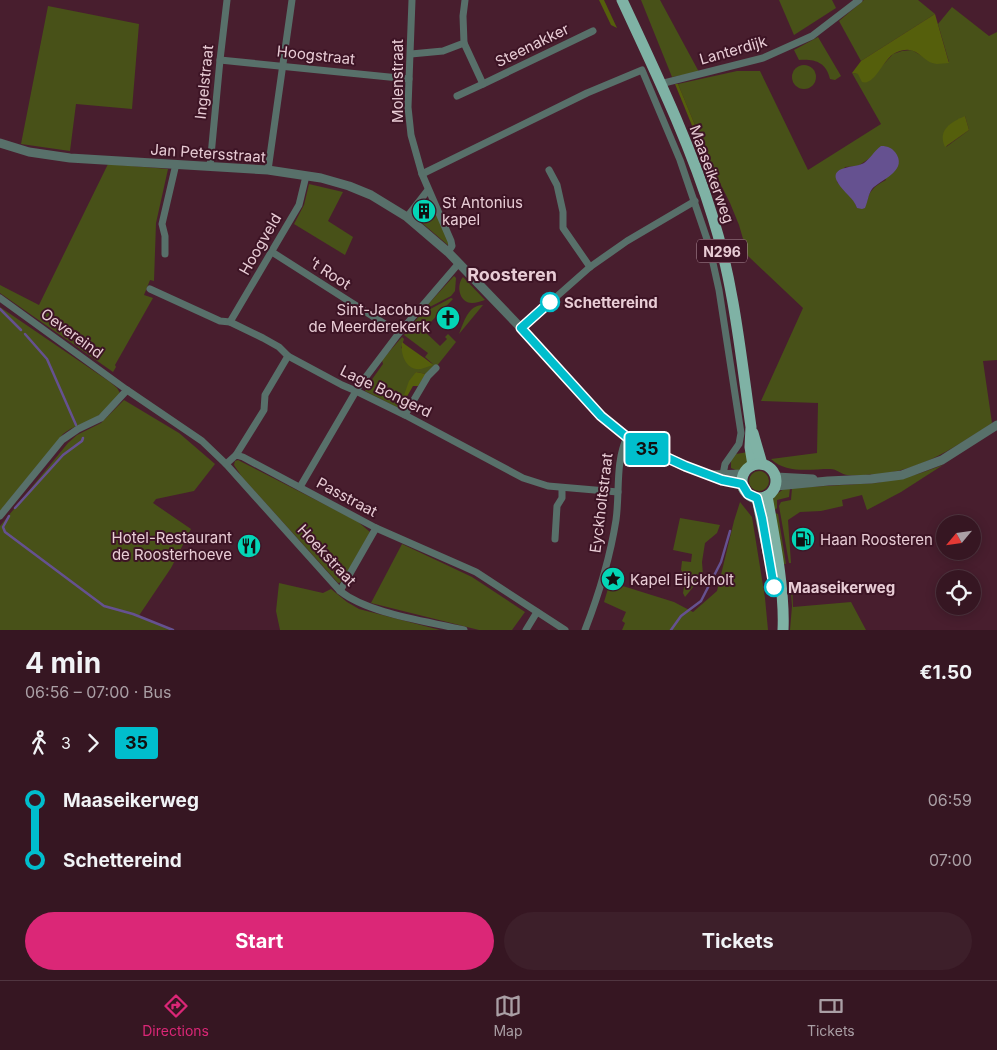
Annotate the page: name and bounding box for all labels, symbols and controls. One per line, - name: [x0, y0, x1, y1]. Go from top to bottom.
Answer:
- street label: Steenakker: [492, 19, 572, 71]
- street label: Lanterdijk: [697, 31, 770, 69]
- street label: Molenstraat: [388, 39, 407, 123]
- street label: Hoogstraat: [276, 41, 356, 69]
- street label: Ingelstraat: [191, 44, 217, 120]
- street label: Maaseikerweg: [685, 122, 739, 226]
- street label: Jan Petersstraat: [150, 139, 266, 167]
- place label: St Antonius kapel: [442, 193, 523, 229]
- building icon: St Antonius kapel: [411, 198, 437, 224]
- street label: Hoogveld: [235, 210, 285, 278]
- road number: N296: [697, 240, 747, 262]
- street label: 't Root: [306, 253, 355, 294]
- district label: Roosteren: [467, 264, 557, 285]
- marker: Schettereind: [540, 292, 560, 312]
- place label: Schettereind: [564, 293, 658, 312]
- place label: Sint-Jacobus de Meerderekerk: [309, 300, 431, 336]
- street label: Oevereind: [37, 304, 107, 362]
- church icon: Sint-Jacobus de Meerderekerk: [435, 305, 461, 331]
- street label: Lage Bongerd: [337, 361, 435, 421]
- line badge: 35: [624, 433, 670, 465]
- text: 35: [635, 438, 659, 459]
- street label: Eyckholtstraat: [585, 452, 617, 554]
- street label: Passtraat: [313, 473, 381, 521]
- north arrow: [936, 515, 981, 560]
- map controls: [936, 515, 981, 615]
- street label: Hoekstraat: [294, 520, 360, 590]
- fuel station icon: Haan Roosteren: [790, 526, 816, 552]
- place label: Hotel-Restaurant de Roosterhoeve: [112, 528, 232, 564]
- place label: Haan Roosteren: [820, 530, 933, 549]
- restaurant icon: Hotel-Restaurant de Roosterhoeve: [236, 533, 262, 559]
- place icon: Kapel Eijckholt: [600, 566, 626, 592]
- place label: Kapel Eijckholt: [630, 570, 734, 589]
- button: locate: [936, 570, 981, 615]
- marker: Maaseikerweg: [764, 577, 784, 597]
- place label: Maaseikerweg: [788, 578, 895, 597]
- text: 4 min: [25, 646, 101, 680]
- text: €1.50: [920, 661, 972, 684]
- text: 06:56 – 07:00 · Bus: [25, 682, 171, 702]
- icon: walk: [25, 729, 53, 757]
- icon: forward: [79, 729, 107, 757]
- text: 35: [125, 732, 148, 753]
- text: 3: [61, 733, 71, 753]
- text: Maaseikerweg: [63, 789, 199, 812]
- text: 06:59: [928, 790, 972, 810]
- text: Schettereind: [63, 849, 182, 872]
- text: 07:00: [929, 850, 972, 870]
- button: Start: [25, 912, 494, 970]
- button: Tickets: [504, 912, 972, 970]
- tab: Directions: [142, 992, 209, 1039]
- tab: Map: [493, 992, 522, 1039]
- tab: Tickets: [807, 992, 855, 1039]

